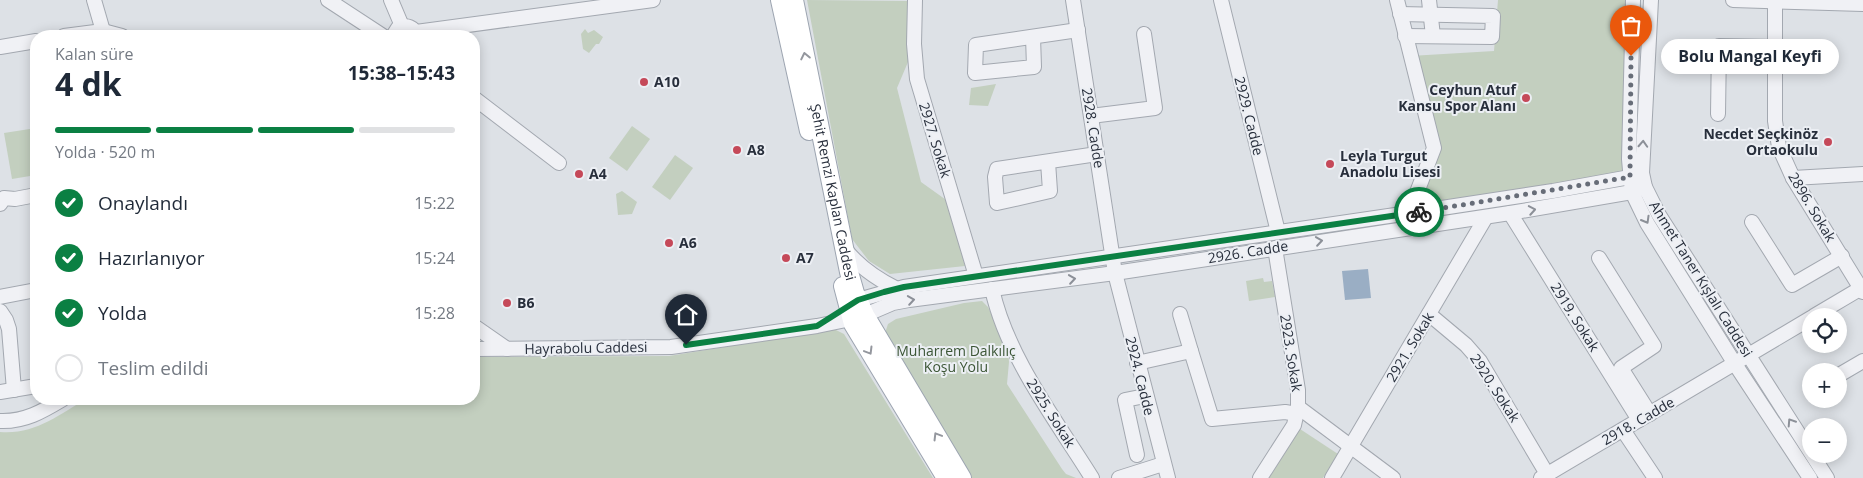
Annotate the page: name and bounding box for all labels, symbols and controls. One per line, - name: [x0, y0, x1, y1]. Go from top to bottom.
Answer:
- pin: [1610, 5, 1652, 56]
- icon: bag: [1617, 12, 1645, 40]
- callout: Bolu Mangal Keyfi: [1661, 38, 1838, 74]
- text: Kalan süre: [55, 43, 134, 65]
- text: Bolu Mangal Keyfi: [1678, 45, 1822, 67]
- one-way arrow: [801, 51, 811, 60]
- text: 15:38–15:43: [348, 60, 455, 86]
- text: 4 dk: [55, 62, 122, 105]
- place label: A10: [654, 72, 680, 91]
- street label: 2929. Cadde: [1230, 74, 1269, 158]
- marker: A10: [638, 76, 650, 88]
- place label: Ceyhun Atuf Kansu Spor Alanı: [1398, 80, 1518, 115]
- street label: 2928. Cadde: [1078, 86, 1109, 170]
- marker: Ceyhun Atuf Kansu Spor Alanı: [1520, 92, 1532, 104]
- street label: 2927. Sokak: [915, 100, 956, 180]
- street label: Şehit Remzi Kaplan Caddesi: [806, 102, 861, 283]
- place label: Necdet Seçkinöz Ortaokulu: [1703, 124, 1818, 159]
- marker: Necdet Seçkinöz Ortaokulu: [1822, 136, 1834, 148]
- place label: A8: [747, 140, 765, 159]
- one-way arrow: [1637, 140, 1648, 148]
- text: Yolda · 520 m: [55, 141, 155, 163]
- marker: A8: [731, 144, 743, 156]
- place label: Leyla Turgut Anadolu Lisesi: [1340, 146, 1441, 181]
- marker: Leyla Turgut Anadolu Lisesi: [1324, 158, 1336, 170]
- place label: A4: [589, 164, 607, 183]
- marker: A4: [573, 168, 585, 180]
- street label: 2896. Sokak: [1784, 168, 1841, 246]
- courier: [1394, 187, 1444, 237]
- icon: check: [55, 189, 83, 217]
- text: Onaylandı: [98, 190, 188, 216]
- text: 15:22: [414, 192, 455, 214]
- street label: Ahmet Taner Kışlalı Caddesi: [1645, 197, 1757, 360]
- icon: bike: [1405, 198, 1433, 226]
- one-way arrow: [1527, 205, 1536, 215]
- one-way arrow: [1640, 215, 1650, 224]
- place label: A6: [679, 233, 697, 252]
- street label: 2926. Cadde: [1206, 236, 1290, 267]
- marker: A6: [663, 237, 675, 249]
- one-way arrow: [1315, 237, 1323, 247]
- icon: check: [55, 244, 83, 272]
- text: Hazırlanıyor: [98, 245, 205, 271]
- text: 15:24: [414, 247, 455, 269]
- place label: A7: [796, 248, 814, 267]
- marker: A7: [780, 252, 792, 264]
- one-way arrow: [1068, 274, 1076, 285]
- street label: 2919. Sokak: [1547, 279, 1604, 355]
- place label: B6: [517, 293, 534, 312]
- pin: [665, 294, 707, 345]
- one-way arrow: [906, 295, 915, 305]
- marker: B6: [501, 297, 513, 309]
- icon: check: [55, 299, 83, 327]
- text: Yolda: [98, 300, 147, 326]
- icon: home: [672, 301, 700, 329]
- text: 15:28: [414, 302, 455, 324]
- street label: 2921. Sokak: [1381, 308, 1438, 385]
- map controls: [1802, 308, 1847, 463]
- button: locate: [1802, 308, 1847, 353]
- street label: 2923. Sokak: [1276, 313, 1307, 394]
- street label: 2924. Cadde: [1121, 334, 1160, 418]
- street label: Hayrabolu Caddesi: [524, 337, 648, 358]
- park label: Muharrem Dalkılıç Koşu Yolu: [896, 341, 1016, 376]
- one-way arrow: [863, 346, 873, 355]
- street label: 2920. Sokak: [1466, 350, 1525, 426]
- text: Teslim edildi: [98, 355, 209, 381]
- button: +: [1802, 363, 1847, 408]
- street label: 2925. Sokak: [1023, 375, 1080, 451]
- street label: 2918. Cadde: [1598, 392, 1678, 449]
- button: −: [1802, 418, 1847, 463]
- one-way arrow: [1788, 419, 1797, 428]
- one-way arrow: [933, 433, 943, 442]

